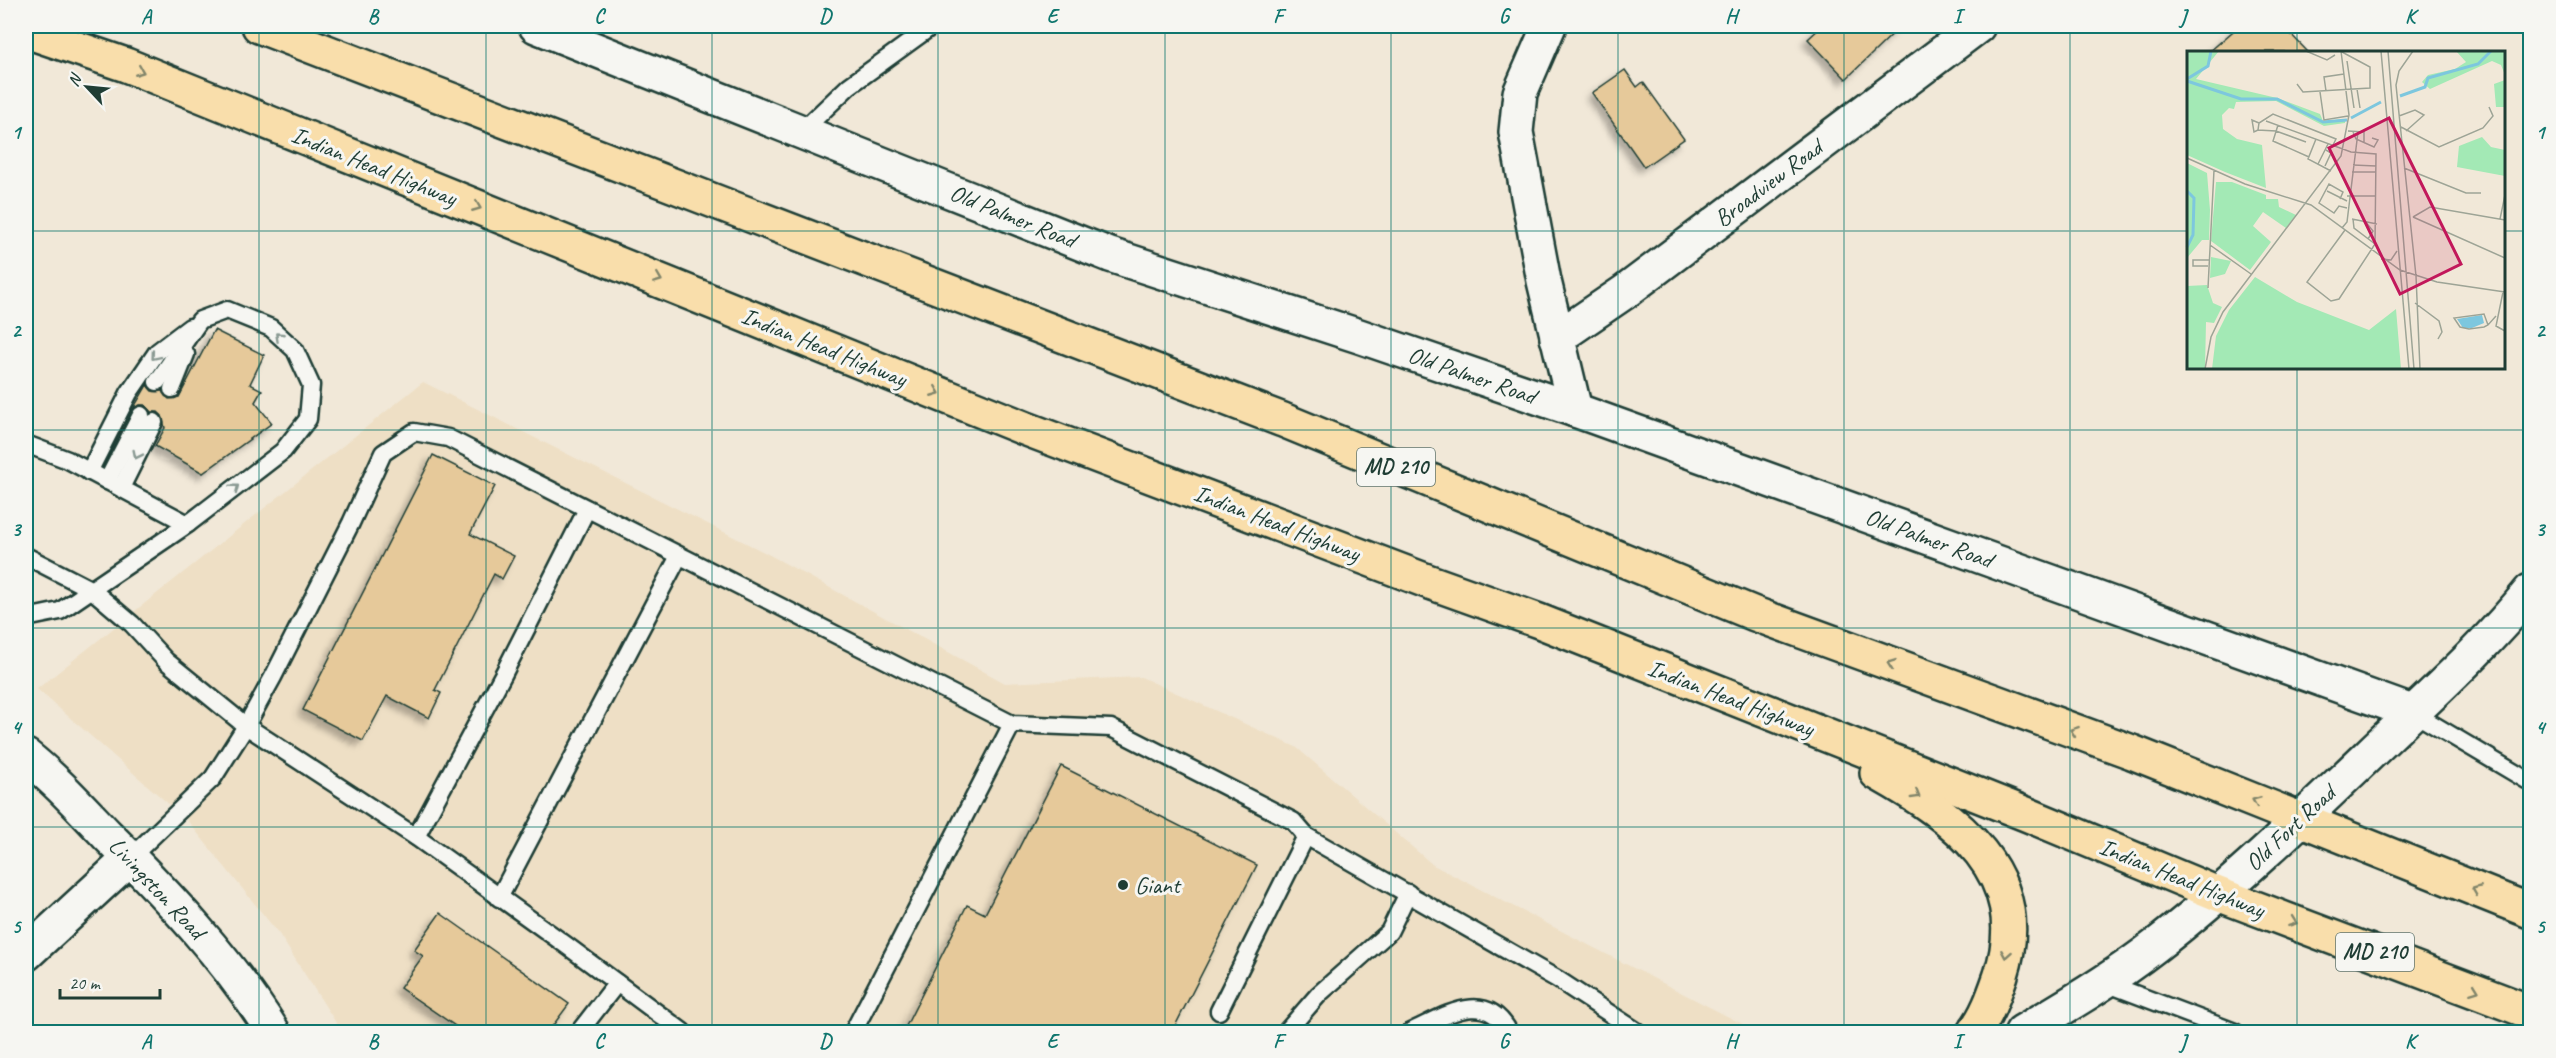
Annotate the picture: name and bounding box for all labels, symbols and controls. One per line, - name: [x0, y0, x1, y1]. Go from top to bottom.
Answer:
- text: A: [141, 4, 153, 29]
- text: B: [368, 4, 380, 29]
- text: C: [594, 4, 606, 29]
- text: D: [819, 4, 833, 29]
- text: E: [1047, 4, 1061, 29]
- text: F: [1273, 4, 1287, 29]
- text: G: [1499, 4, 1512, 29]
- text: H: [1725, 4, 1740, 29]
- text: I: [1953, 4, 1966, 29]
- text: J: [2178, 4, 2190, 29]
- text: K: [2405, 4, 2419, 29]
- inset map: [2187, 51, 2505, 369]
- north arrow: [57, 57, 117, 117]
- one-way arrow: [134, 64, 145, 76]
- text: N: [63, 69, 87, 90]
- street label: Indian Head Highway: [287, 119, 463, 213]
- text: 1: [12, 120, 23, 145]
- text: 1: [2536, 120, 2547, 145]
- street label: Broadview Road: [1708, 131, 1831, 233]
- street label: Old Palmer Road: [946, 177, 1084, 256]
- one-way arrow: [471, 200, 482, 212]
- one-way arrow: [652, 272, 663, 284]
- street label: Indian Head Highway: [737, 300, 913, 394]
- text: 2: [12, 318, 23, 343]
- text: 2: [2536, 318, 2547, 343]
- one-way arrow: [275, 332, 286, 343]
- street label: Old Palmer Road: [1404, 339, 1543, 412]
- one-way arrow: [151, 349, 162, 360]
- one-way arrow: [930, 385, 941, 397]
- one-way arrow: [132, 448, 144, 459]
- road number: MD 210: [1357, 448, 1435, 486]
- street label: Indian Head Highway: [1190, 478, 1366, 569]
- one-way arrow: [228, 484, 239, 495]
- street label: Old Palmer Road: [1861, 501, 2000, 576]
- text: 3: [12, 517, 23, 542]
- text: 3: [2536, 517, 2547, 542]
- street label: Indian Head Highway: [1644, 653, 1820, 744]
- one-way arrow: [1886, 659, 1897, 671]
- text: 4: [12, 715, 24, 740]
- text: 4: [2536, 715, 2548, 740]
- one-way arrow: [2070, 725, 2080, 738]
- street label: Old Fort Road: [2239, 776, 2344, 877]
- one-way arrow: [1910, 788, 1920, 800]
- one-way arrow: [2251, 796, 2262, 809]
- street label: Livingston Road: [102, 831, 214, 948]
- street label: Indian Head Highway: [2095, 831, 2271, 925]
- place label: Giant: [1135, 870, 1182, 900]
- marker: Giant: [1116, 878, 1130, 892]
- one-way arrow: [2471, 884, 2482, 897]
- text: 5: [12, 914, 23, 939]
- text: 5: [2536, 914, 2547, 939]
- one-way arrow: [2287, 915, 2298, 927]
- road number: MD 210: [2336, 933, 2414, 971]
- one-way arrow: [2000, 948, 2013, 958]
- scale bar: [60, 962, 160, 1000]
- text: 20 m: [69, 972, 102, 994]
- one-way arrow: [2470, 983, 2480, 996]
- text: A: [141, 1029, 153, 1054]
- text: B: [368, 1029, 380, 1054]
- text: C: [594, 1029, 606, 1054]
- text: D: [819, 1029, 833, 1054]
- text: E: [1047, 1029, 1061, 1054]
- text: F: [1273, 1029, 1287, 1054]
- text: G: [1499, 1029, 1512, 1054]
- text: H: [1725, 1029, 1740, 1054]
- text: I: [1953, 1029, 1966, 1054]
- text: J: [2178, 1029, 2190, 1054]
- text: K: [2405, 1029, 2419, 1054]

